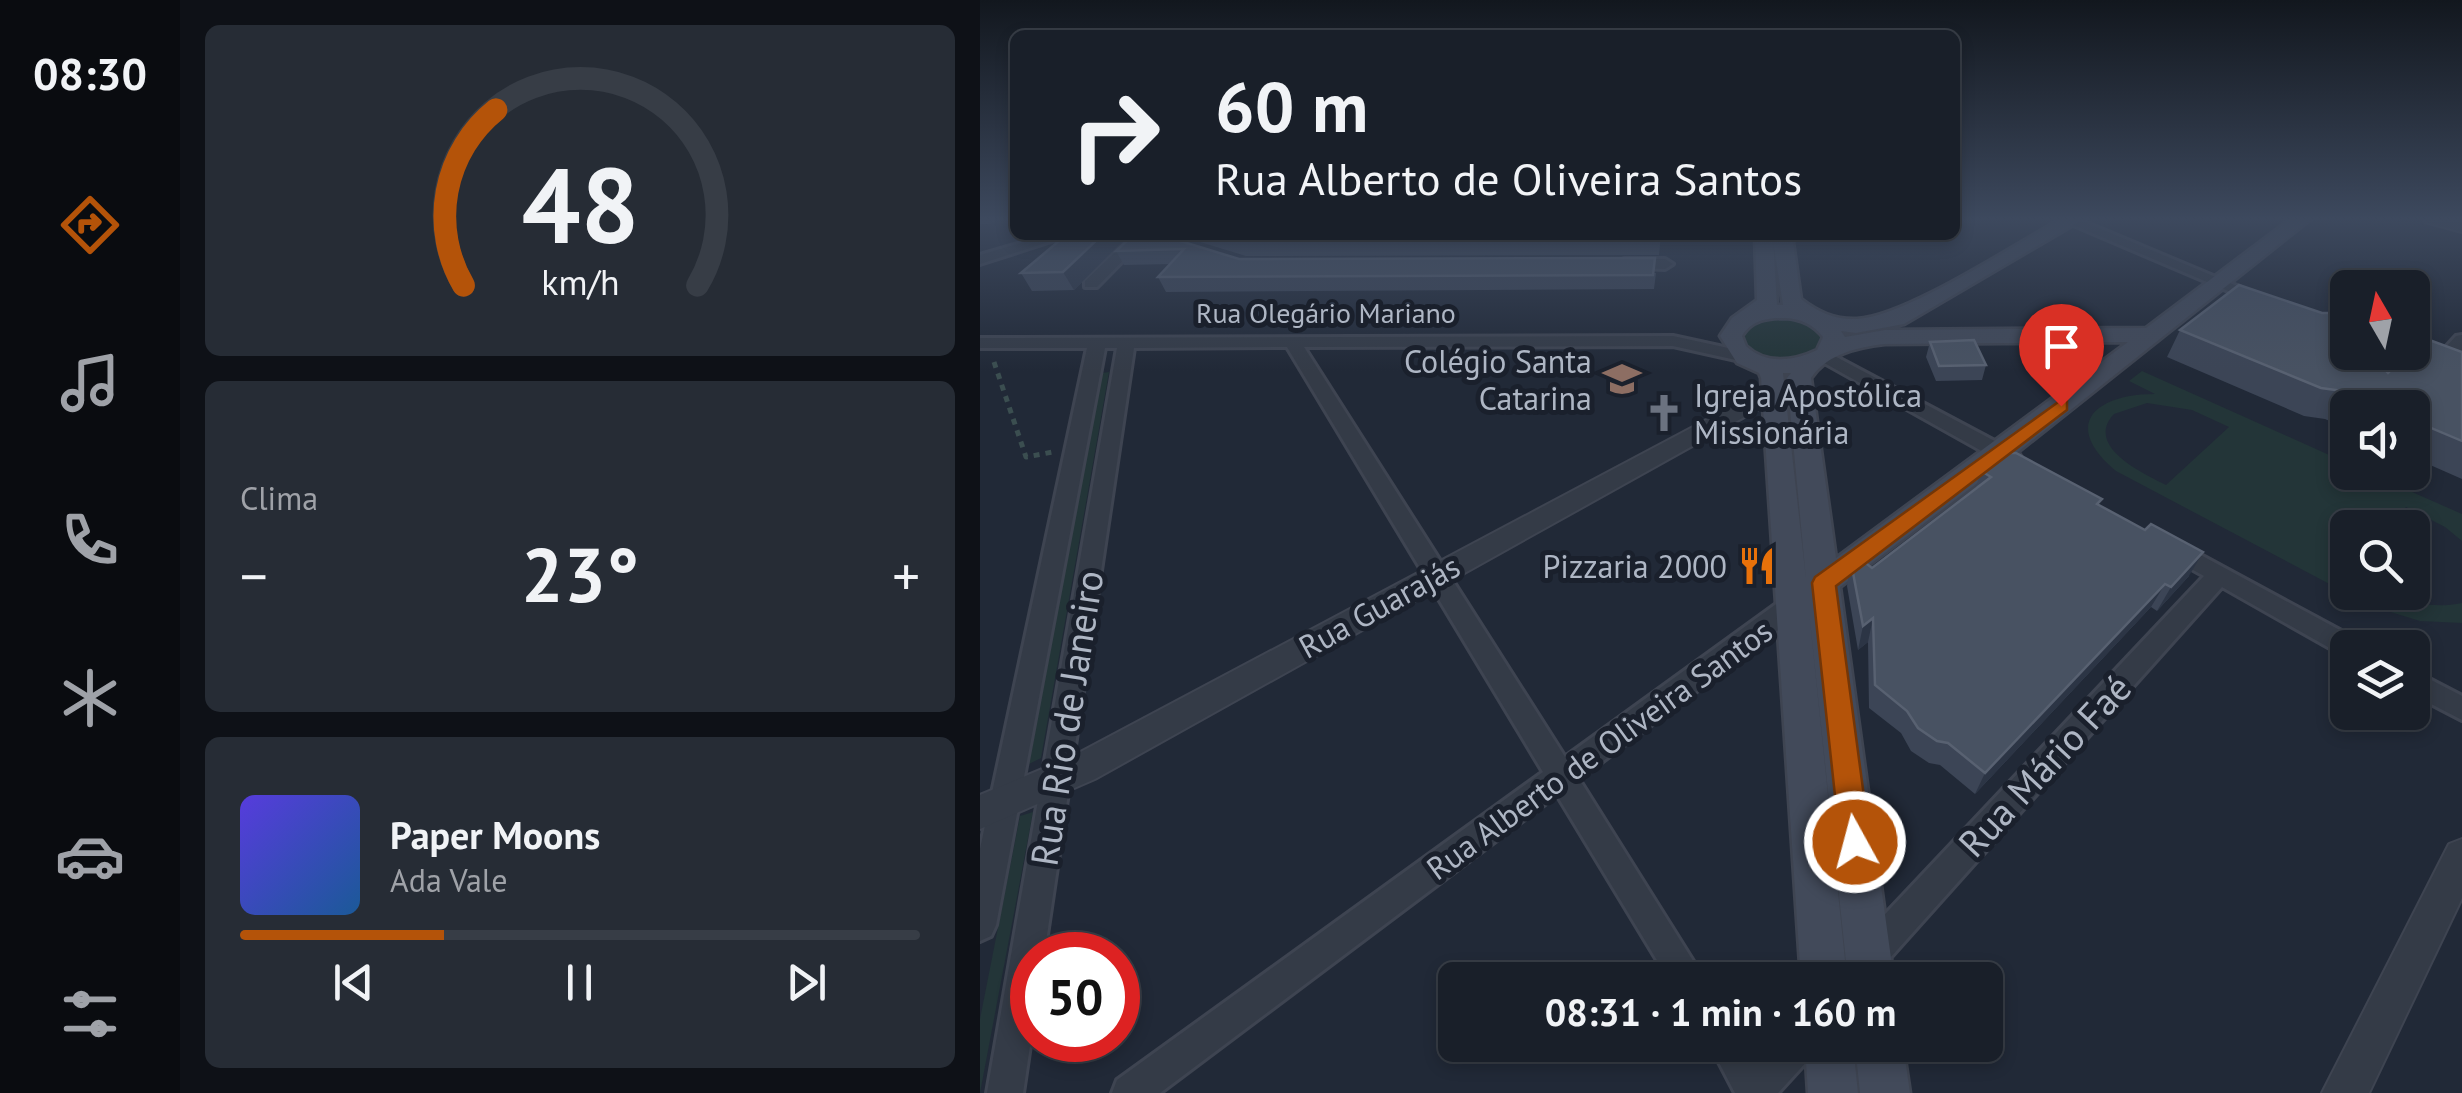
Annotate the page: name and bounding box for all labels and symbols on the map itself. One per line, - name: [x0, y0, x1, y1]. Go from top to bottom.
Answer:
- north arrow: [2330, 270, 2430, 370]
- street label: Rua Olegário Mariano: [1196, 294, 1456, 331]
- pin: [2019, 304, 2104, 407]
- place label: Colégio Santa Catarina: [1404, 340, 1592, 419]
- school or university icon: Colégio Santa Catarina: [1601, 358, 1643, 400]
- place label: Igreja Apostólica Missionária: [1694, 374, 1922, 453]
- church icon: Igreja Apostólica Missionária: [1643, 392, 1685, 434]
- street label: Rua Guarajás: [1291, 545, 1467, 667]
- place label: Pizzaria 2000: [1542, 545, 1727, 587]
- restaurant icon: Pizzaria 2000: [1736, 545, 1778, 587]
- street label: Rua Rio de Janeiro: [1018, 567, 1114, 869]
- street label: Rua Alberto de Oliveira Santos: [1418, 609, 1780, 889]
- street label: Rua Mário Faé: [1947, 663, 2141, 867]
- position arrow: [1803, 790, 1907, 894]
- speed limit sign: 50: [1010, 932, 1140, 1062]

